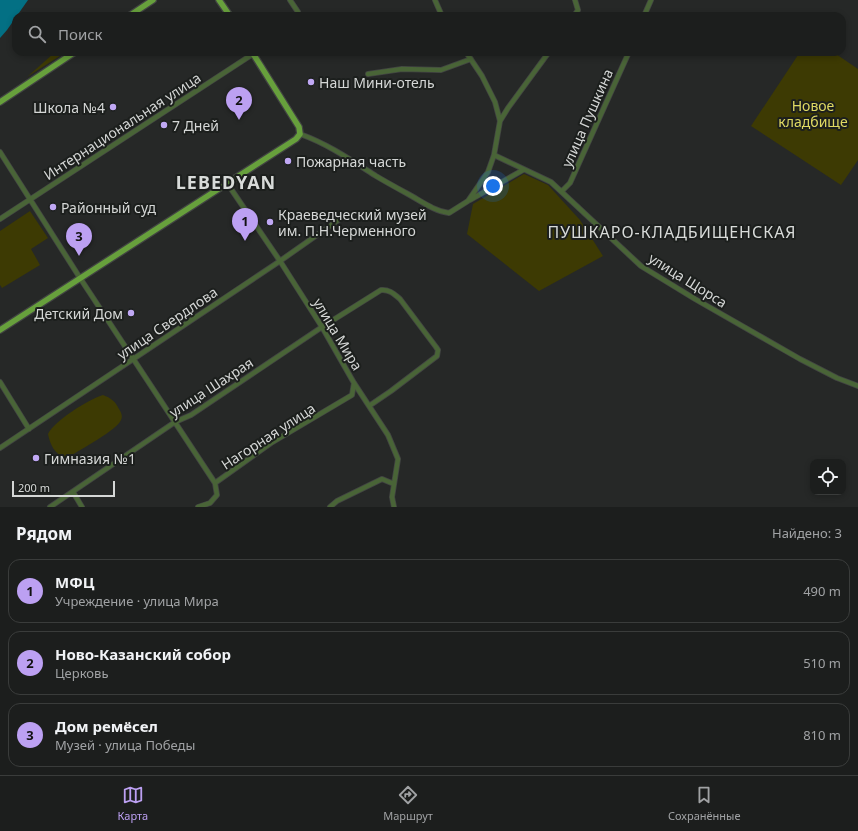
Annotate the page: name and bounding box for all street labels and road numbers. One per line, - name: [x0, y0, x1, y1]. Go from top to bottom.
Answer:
- street label: улица Пушкина: [557, 66, 617, 170]
- street label: Интернациональная улица: [40, 68, 204, 184]
- street label: улица Щорса: [645, 248, 731, 312]
- street label: улица Свердлова: [113, 282, 221, 364]
- street label: улица Мира: [309, 294, 367, 374]
- street label: улица Шахрая: [165, 353, 257, 421]
- street label: Нагорная улица: [217, 398, 319, 474]

